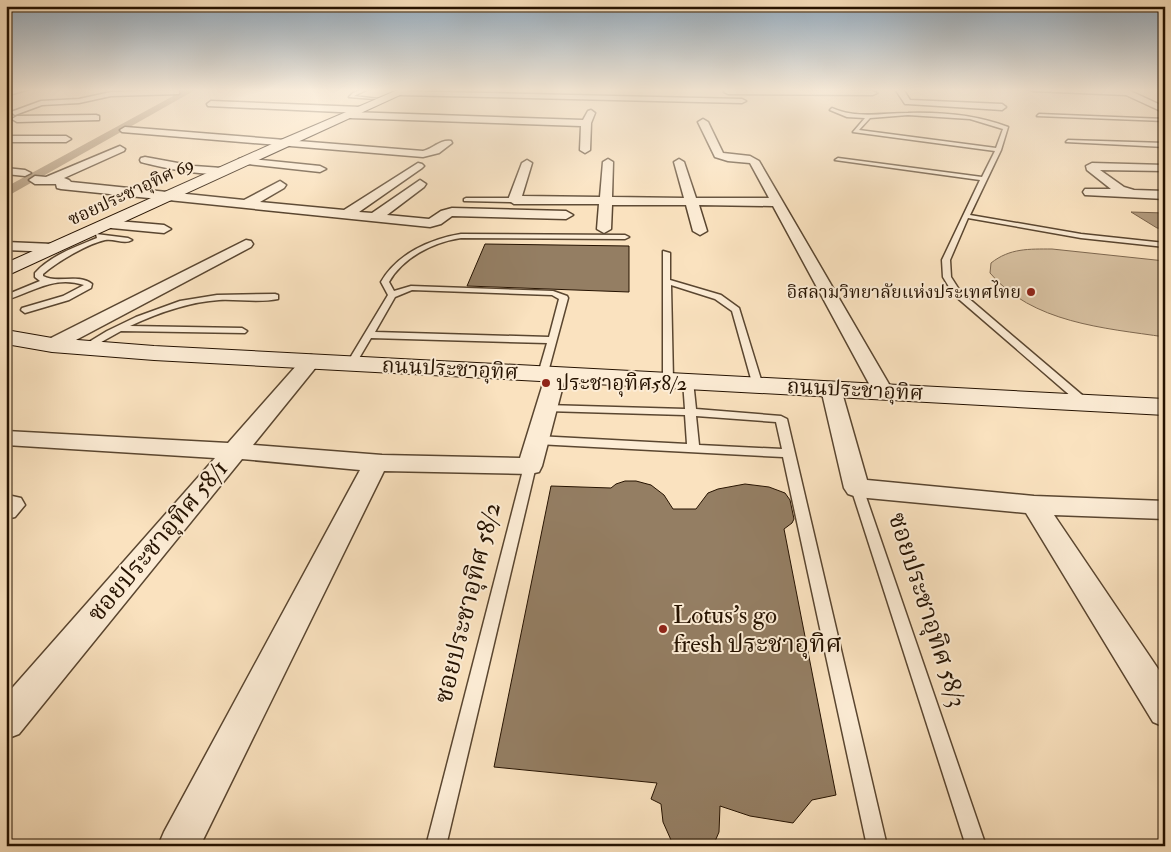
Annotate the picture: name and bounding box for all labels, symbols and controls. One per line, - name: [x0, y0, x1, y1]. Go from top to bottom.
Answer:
- street label: ซอยประชาอุทิศ 69: [64, 153, 198, 231]
- place label: อิสลามวิทยาลัยแห่งประเทศไทย: [787, 280, 1021, 304]
- marker: อิสลามวิทยาลัยแห่งประเทศไทย: [1025, 286, 1037, 298]
- street label: ถนนประชาอุทิศ: [381, 352, 519, 386]
- place label: ประชาอุทิศ58/2: [556, 370, 687, 397]
- street label: ถนนประชาอุทิศ: [786, 373, 924, 407]
- marker: ประชาอุทิศ58/2: [540, 377, 552, 389]
- street label: ซอยประชาอุทิศ 58/1: [81, 454, 235, 628]
- street label: ซอยประชาอุทิศ 58/2: [428, 499, 508, 707]
- street label: ซอยประชาอุทิศ 58/3: [881, 509, 973, 711]
- place label: Lotus's go fresh ประชาอุทิศ: [673, 600, 842, 660]
- marker: Lotus's go fresh ประชาอุทิศ: [657, 623, 669, 635]

